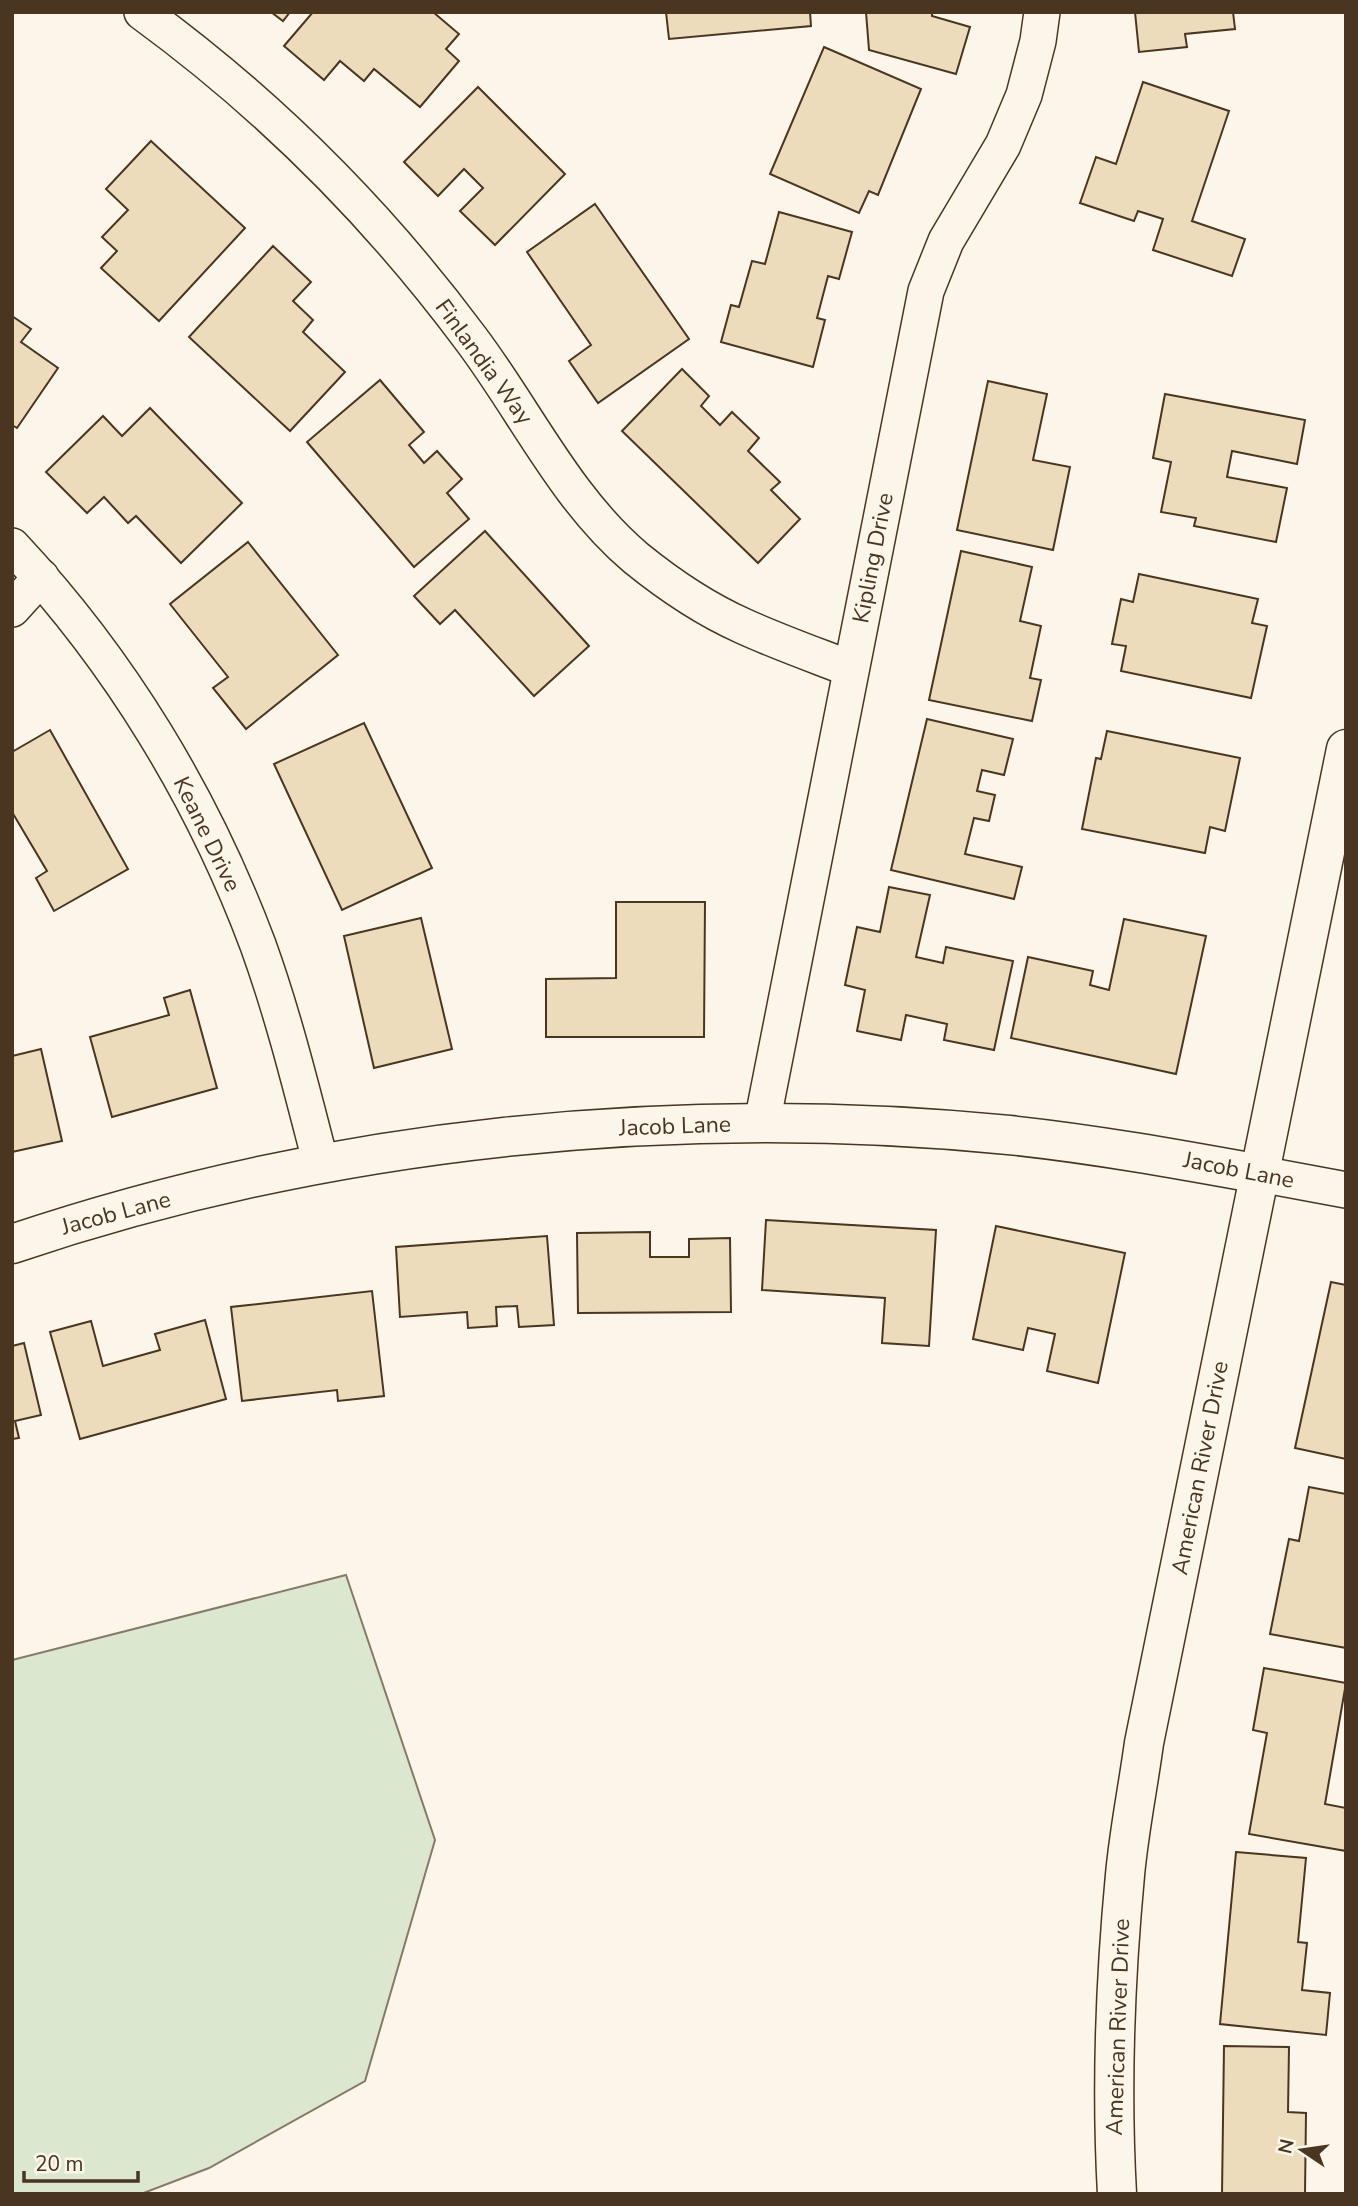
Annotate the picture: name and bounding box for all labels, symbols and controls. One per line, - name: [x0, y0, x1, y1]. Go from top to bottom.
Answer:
- street label: Finlandia Way: [428, 293, 540, 431]
- street label: Kipling Drive: [845, 490, 901, 626]
- street label: Keane Drive: [166, 771, 248, 897]
- street label: Jacob Lane: [617, 1109, 732, 1143]
- street label: Jacob Lane: [1180, 1144, 1297, 1196]
- street label: Jacob Lane: [57, 1184, 174, 1243]
- street label: American River Drive: [1164, 1358, 1236, 1578]
- street label: American River Drive: [1099, 1918, 1137, 2136]
- north arrow: [1267, 2115, 1337, 2185]
- text: N: [1272, 2137, 1301, 2156]
- scale bar: [24, 2140, 138, 2184]
- text: 20 m: [35, 2150, 84, 2178]

